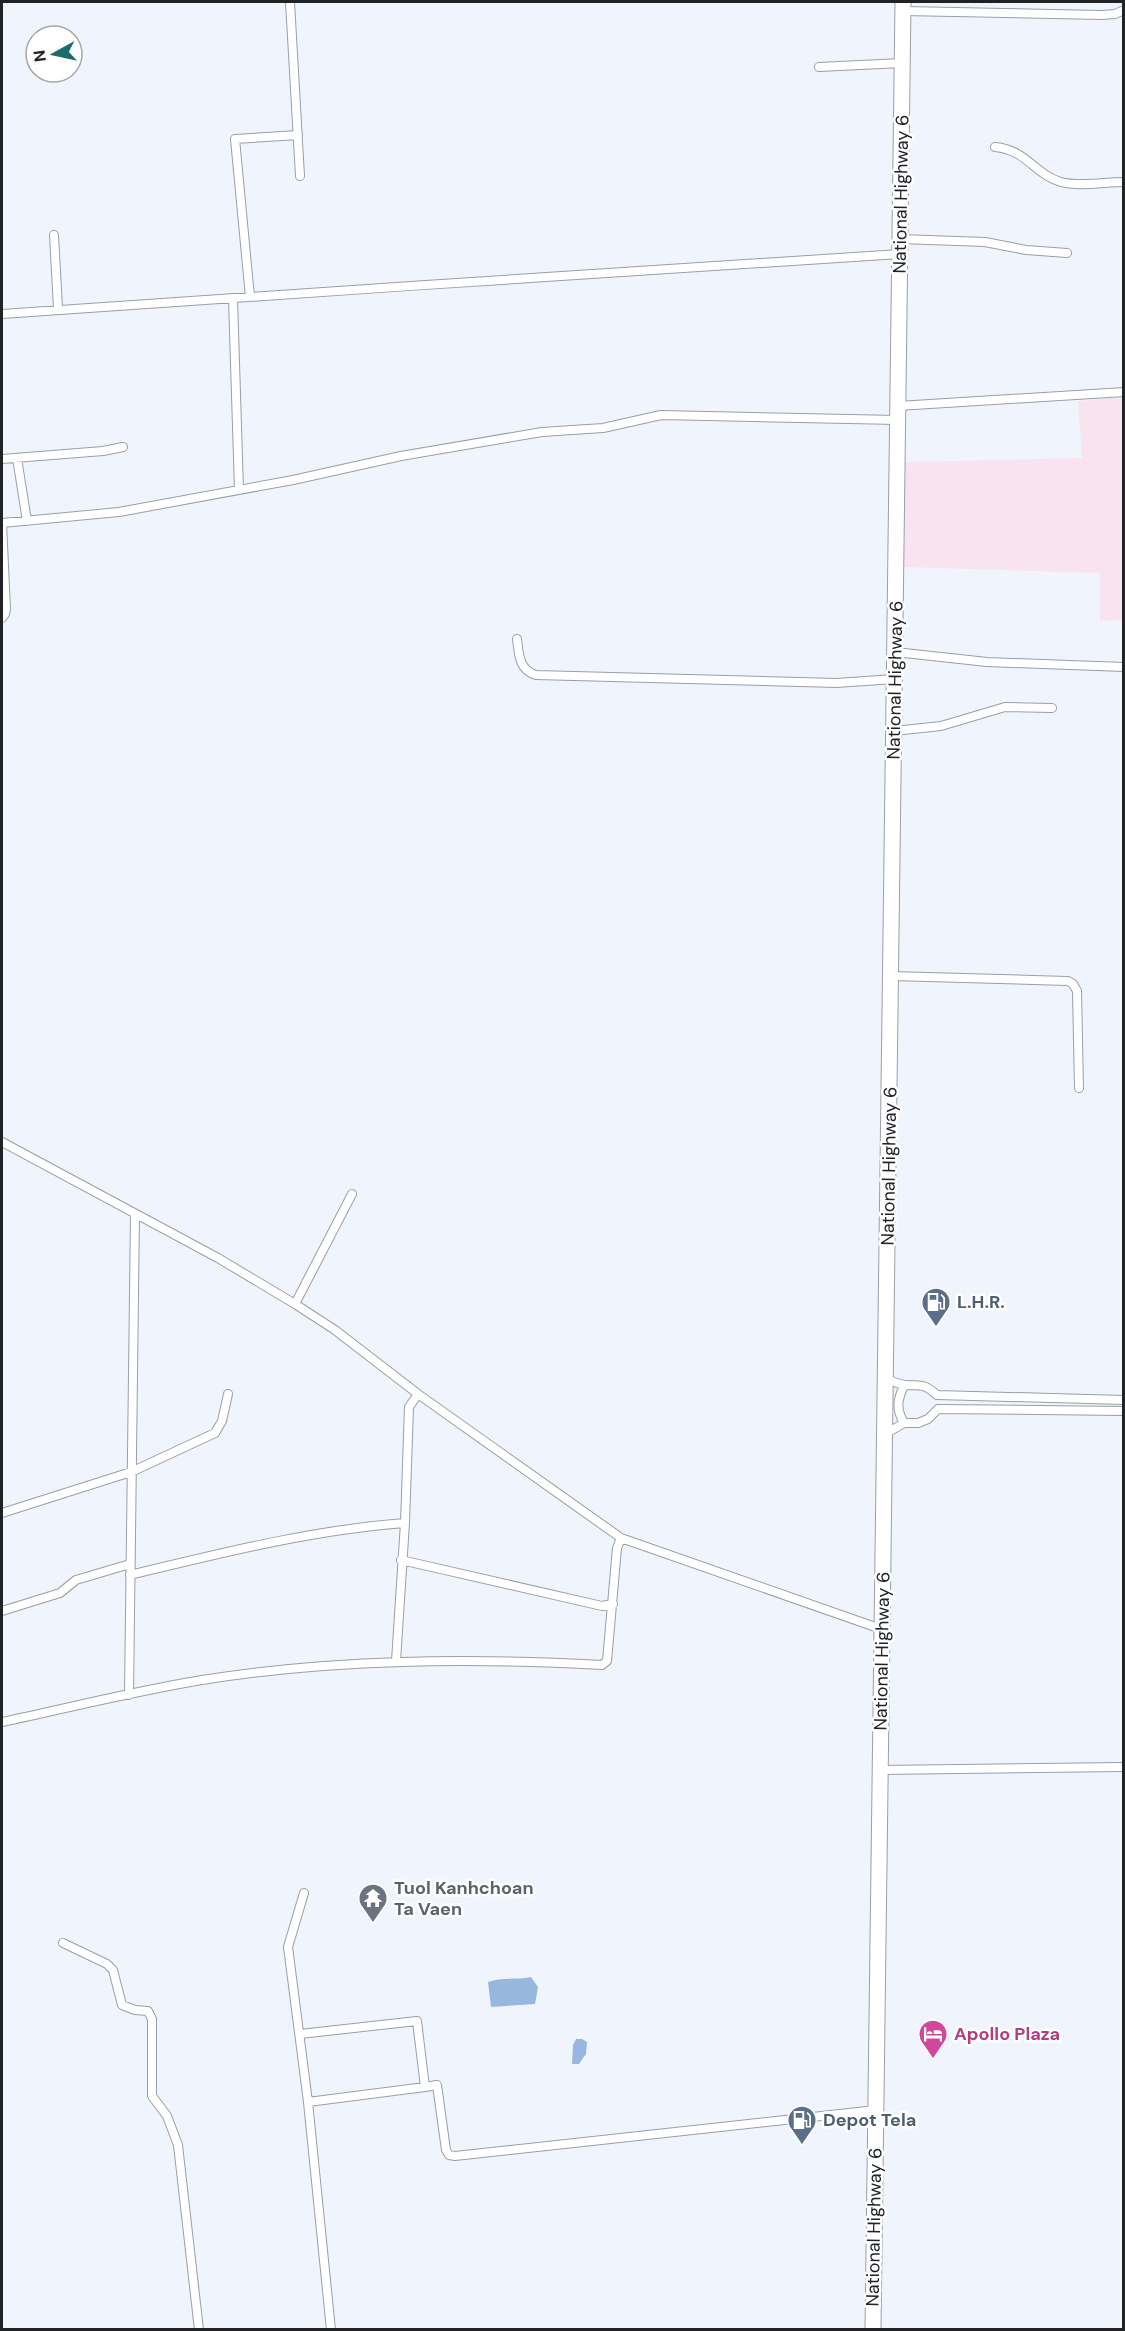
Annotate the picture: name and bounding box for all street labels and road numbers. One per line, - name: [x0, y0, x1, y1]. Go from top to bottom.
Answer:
- street label: National Highway 6: [888, 114, 914, 274]
- street label: National Highway 6: [882, 600, 908, 760]
- street label: National Highway 6: [876, 1086, 902, 1246]
- street label: National Highway 6: [869, 1571, 895, 1731]
- street label: National Highway 6: [861, 2147, 887, 2307]

